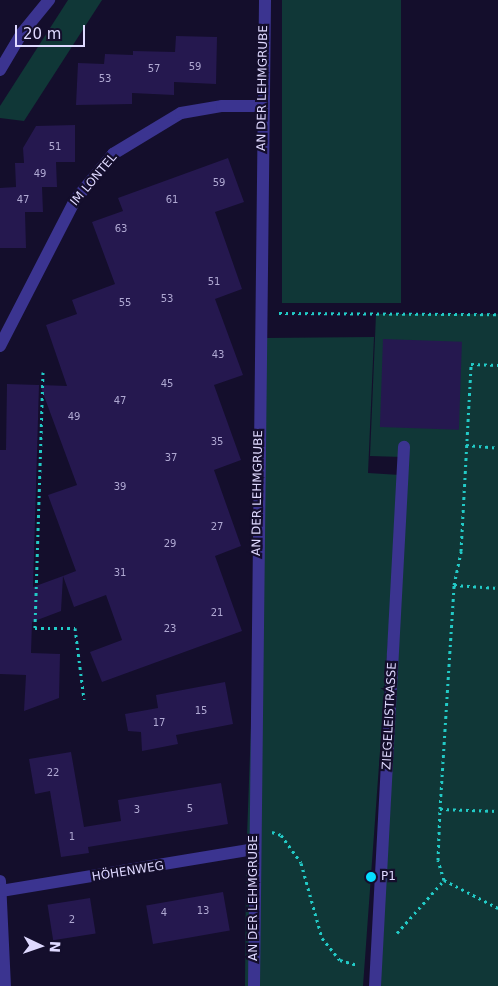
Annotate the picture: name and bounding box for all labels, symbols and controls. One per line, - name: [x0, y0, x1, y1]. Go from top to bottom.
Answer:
- scale bar: [18, 15, 88, 47]
- text: 20 m: [23, 25, 61, 43]
- street label: AN DER LEHMGRUBE: [255, 25, 271, 151]
- house number: 59: [189, 61, 201, 73]
- house number: 57: [148, 63, 160, 75]
- house number: 53: [99, 73, 111, 85]
- house number: 51: [49, 141, 61, 153]
- street label: IM LONTEL: [68, 151, 120, 209]
- house number: 49: [34, 168, 46, 180]
- house number: 59: [213, 177, 225, 189]
- house number: 47: [17, 194, 29, 206]
- house number: 61: [166, 194, 178, 206]
- house number: 63: [115, 223, 127, 235]
- house number: 51: [208, 276, 220, 288]
- house number: 53: [161, 293, 173, 305]
- house number: 55: [119, 297, 131, 309]
- house number: 43: [212, 349, 224, 361]
- house number: 45: [161, 378, 173, 390]
- house number: 47: [114, 395, 126, 407]
- house number: 49: [68, 411, 80, 423]
- street label: AN DER LEHMGRUBE: [250, 430, 266, 556]
- house number: 35: [211, 436, 223, 448]
- house number: 37: [165, 452, 177, 464]
- house number: 39: [114, 481, 126, 493]
- house number: 27: [211, 521, 223, 533]
- house number: 29: [164, 538, 176, 550]
- house number: 31: [114, 567, 126, 579]
- house number: 21: [211, 607, 223, 619]
- house number: 23: [164, 623, 176, 635]
- street label: ZIEGELEISTRASSE: [380, 662, 400, 770]
- house number: 15: [195, 705, 207, 717]
- house number: 17: [153, 717, 165, 729]
- house number: 22: [47, 767, 59, 779]
- house number: 5: [187, 803, 193, 815]
- house number: 3: [134, 804, 140, 816]
- house number: 1: [69, 831, 75, 843]
- street label: AN DER LEHMGRUBE: [247, 835, 261, 961]
- street label: HÖHENWEG: [91, 859, 165, 885]
- place label: P1: [381, 870, 396, 884]
- marker: P1: [365, 871, 377, 883]
- house number: 13: [197, 905, 209, 917]
- house number: 4: [161, 907, 167, 919]
- house number: 2: [69, 914, 75, 926]
- north arrow: [15, 921, 65, 971]
- text: N: [47, 941, 63, 953]

